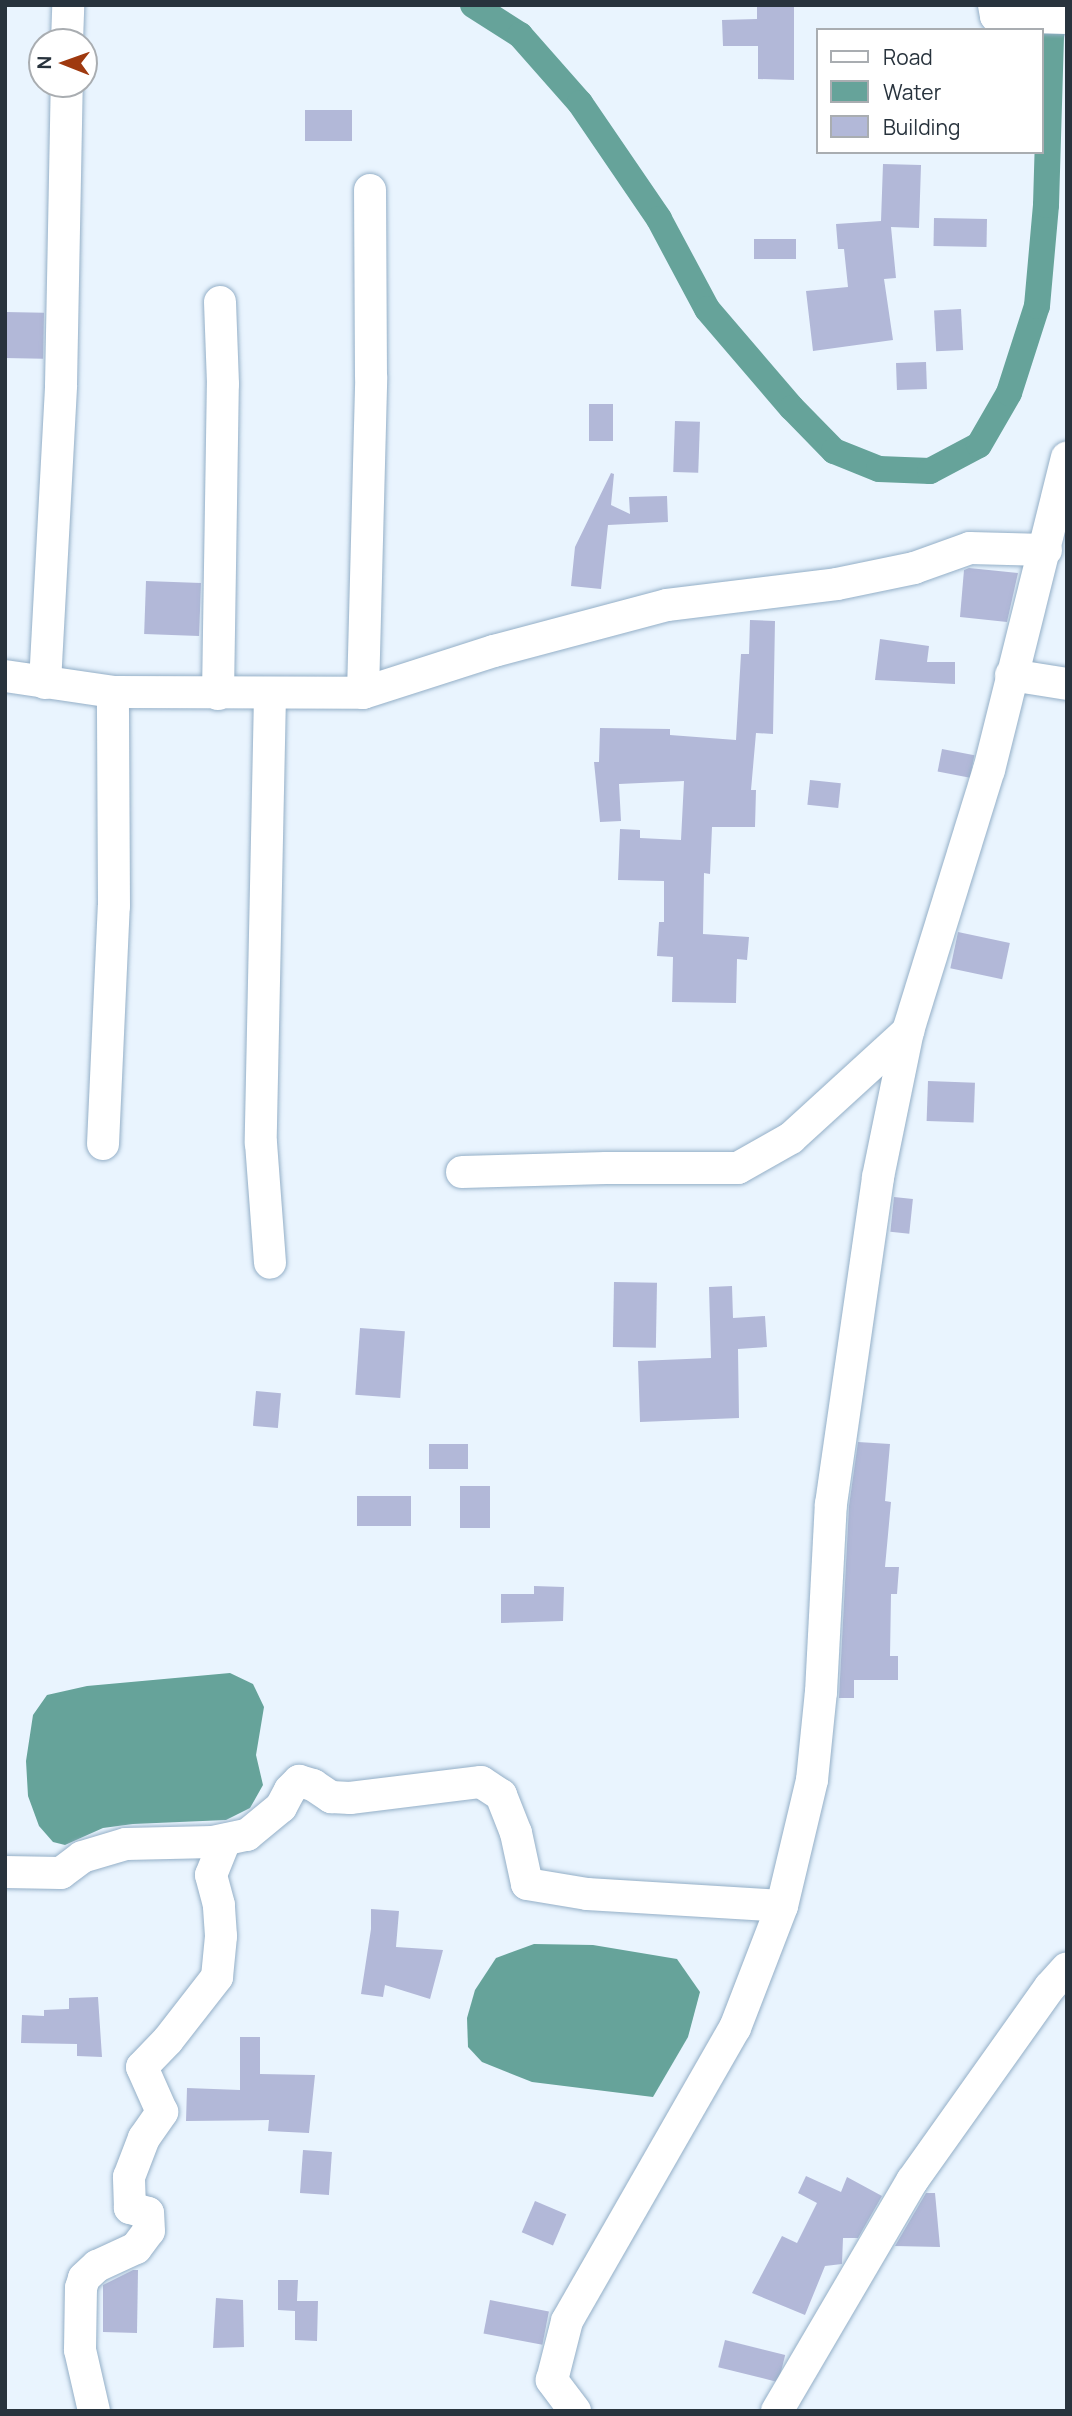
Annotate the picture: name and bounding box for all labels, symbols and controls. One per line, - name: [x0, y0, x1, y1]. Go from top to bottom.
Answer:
- north arrow: [28, 28, 98, 98]
- legend: [816, 28, 1044, 154]
- text: Road: [883, 43, 933, 71]
- text: N: [31, 56, 57, 70]
- text: Water: [883, 78, 941, 106]
- text: Building: [883, 113, 960, 141]

